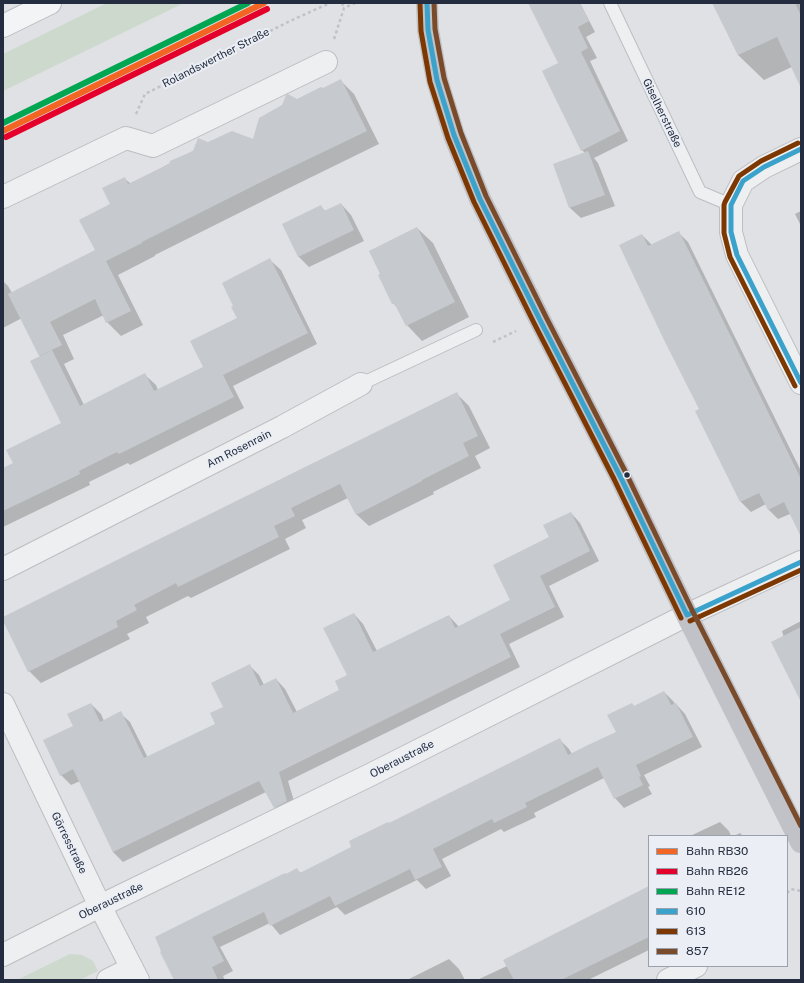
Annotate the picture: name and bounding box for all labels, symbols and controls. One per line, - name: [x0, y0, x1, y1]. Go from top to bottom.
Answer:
- street label: Rolandswerther Straße: [160, 25, 272, 91]
- street label: Giselherstraße: [640, 76, 684, 150]
- street label: Am Rosenrain: [204, 427, 274, 471]
- unlabelled marker: [622, 470, 632, 480]
- street label: Oberaustraße: [368, 737, 436, 781]
- street label: Görresstraße: [48, 810, 90, 876]
- legend: [648, 835, 788, 967]
- text: Bahn RB30: [686, 844, 748, 858]
- text: Bahn RB26: [686, 864, 748, 878]
- street label: Oberaustraße: [77, 880, 145, 922]
- text: Bahn RE12: [686, 884, 745, 898]
- text: 610: [686, 904, 706, 918]
- text: 613: [686, 924, 706, 938]
- text: 857: [686, 944, 709, 958]

